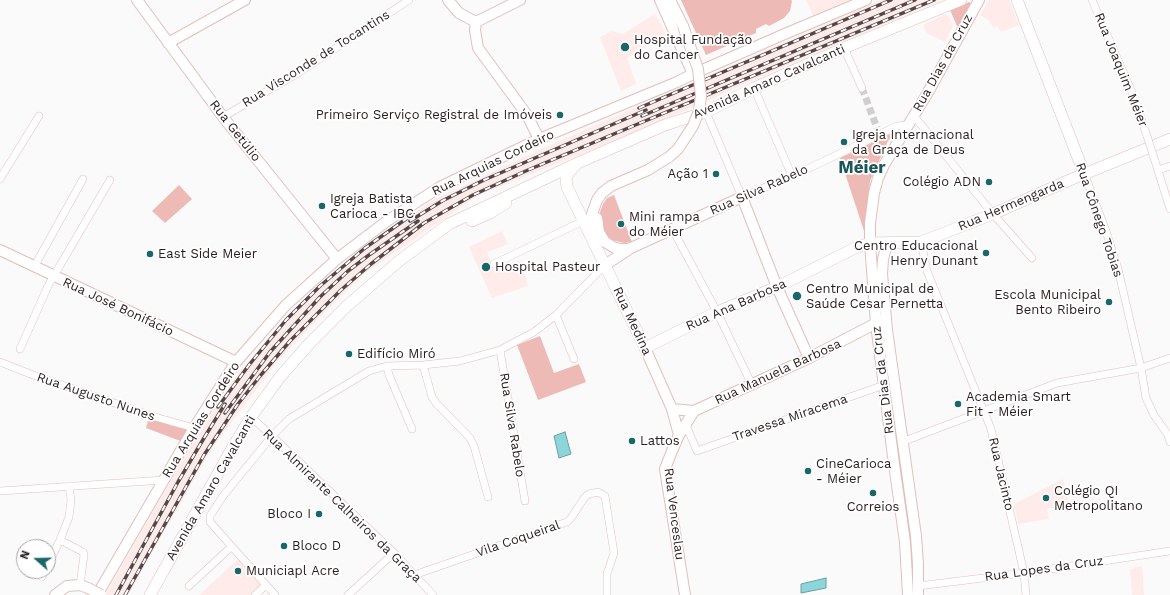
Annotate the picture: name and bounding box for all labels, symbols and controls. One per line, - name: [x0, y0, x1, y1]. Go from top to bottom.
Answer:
- street label: Rua Visconde de Tocantins: [239, 7, 393, 111]
- street label: Rua Joaquim Méier: [1091, 11, 1151, 129]
- street label: Rua Dias da Cruz: [910, 12, 976, 114]
- place label: Hospital Fundação do Cancer: [634, 32, 752, 63]
- marker: Hospital Fundação do Cancer: [619, 41, 631, 53]
- street label: Avenida Amaro Cavalcanti: [690, 41, 848, 123]
- street label: Rua Getúlio: [206, 97, 264, 165]
- place label: Primeiro Serviço Registral de Imóveis: [316, 107, 552, 123]
- marker: Primeiro Serviço Registral de Imóveis: [555, 110, 565, 120]
- street label: Rua Arquias Cordeiro: [429, 127, 557, 199]
- place label: Igreja Internacional da Graça de Deus: [852, 127, 974, 158]
- marker: Igreja Internacional da Graça de Deus: [839, 137, 849, 147]
- district label: Méier: [838, 158, 886, 178]
- street label: Rua Silva Rabelo: [708, 161, 810, 219]
- street label: Rua Cônego Tobias: [1072, 161, 1126, 279]
- place label: Ação 1: [668, 166, 708, 182]
- marker: Ação 1: [711, 169, 721, 179]
- place label: Colégio ADN: [903, 174, 981, 190]
- street label: Rua Hermengarda: [956, 176, 1066, 234]
- marker: Colégio ADN: [984, 177, 994, 187]
- place label: Igreja Batista Carioca - IBC: [330, 191, 414, 222]
- marker: Igreja Batista Carioca - IBC: [317, 201, 327, 211]
- place label: Mini rampa do Méier: [629, 209, 700, 240]
- marker: Mini rampa do Méier: [616, 219, 626, 229]
- place label: Centro Educacional Henry Dunant: [854, 238, 978, 269]
- place label: East Side Meier: [158, 246, 257, 262]
- marker: Centro Educacional Henry Dunant: [981, 248, 991, 258]
- marker: East Side Meier: [145, 249, 155, 259]
- place label: Hospital Pasteur: [495, 259, 600, 275]
- marker: Hospital Pasteur: [480, 261, 492, 273]
- street label: Rua José Bonifácio: [60, 274, 176, 340]
- street label: Rua Ana Barbosa: [683, 276, 789, 334]
- place label: Centro Municipal de Saúde Cesar Pernetta: [806, 281, 943, 312]
- street label: Rua Medina: [609, 284, 655, 358]
- place label: Escola Municipal Bento Ribeiro: [994, 287, 1101, 318]
- marker: Centro Municipal de Saúde Cesar Pernetta: [791, 290, 803, 302]
- marker: Escola Municipal Bento Ribeiro: [1104, 297, 1114, 307]
- street label: Rua Dias da Cruz: [869, 325, 897, 435]
- street label: Rua Manuela Barbosa: [712, 336, 844, 408]
- place label: Edifício Miró: [357, 346, 436, 362]
- marker: Edifício Miró: [344, 349, 354, 359]
- street label: Rua Arquias Cordeiro: [159, 359, 243, 481]
- street label: Rua Augusto Nunes: [35, 369, 157, 425]
- street label: Rua Silva Rabelo: [496, 372, 528, 478]
- place label: Academia Smart Fit - Méier: [966, 389, 1071, 420]
- street label: Travessa Miracema: [730, 391, 850, 445]
- marker: Academia Smart Fit - Méier: [953, 399, 963, 409]
- street label: Avenida Amaro Cavalcanti: [163, 413, 259, 563]
- street label: Rua Almirante Calheiros da Graça: [259, 426, 425, 586]
- place label: Lattos: [640, 433, 680, 449]
- marker: Lattos: [627, 436, 637, 446]
- street label: Rua Jacinto: [985, 436, 1017, 512]
- place label: CineCarioca - Méier: [816, 456, 891, 487]
- marker: CineCarioca - Méier: [803, 466, 813, 476]
- street label: Rua Venceslau: [661, 467, 687, 561]
- place label: Colégio QI Metropolitano: [1054, 483, 1143, 514]
- marker: Correios: [868, 488, 878, 498]
- marker: Colégio QI Metropolitano: [1041, 493, 1051, 503]
- place label: Correios: [847, 499, 899, 515]
- place label: Bloco I: [267, 506, 311, 522]
- marker: Bloco I: [314, 509, 324, 519]
- street label: Vila Coqueiral: [474, 517, 562, 561]
- place label: Bloco D: [292, 538, 341, 554]
- north arrow: [16, 539, 56, 579]
- marker: Bloco D: [279, 541, 289, 551]
- text: N: [18, 549, 33, 561]
- street label: Rua Lopes da Cruz: [984, 553, 1104, 585]
- place label: Municiapl Acre: [246, 563, 340, 579]
- marker: Municiapl Acre: [233, 566, 243, 576]

